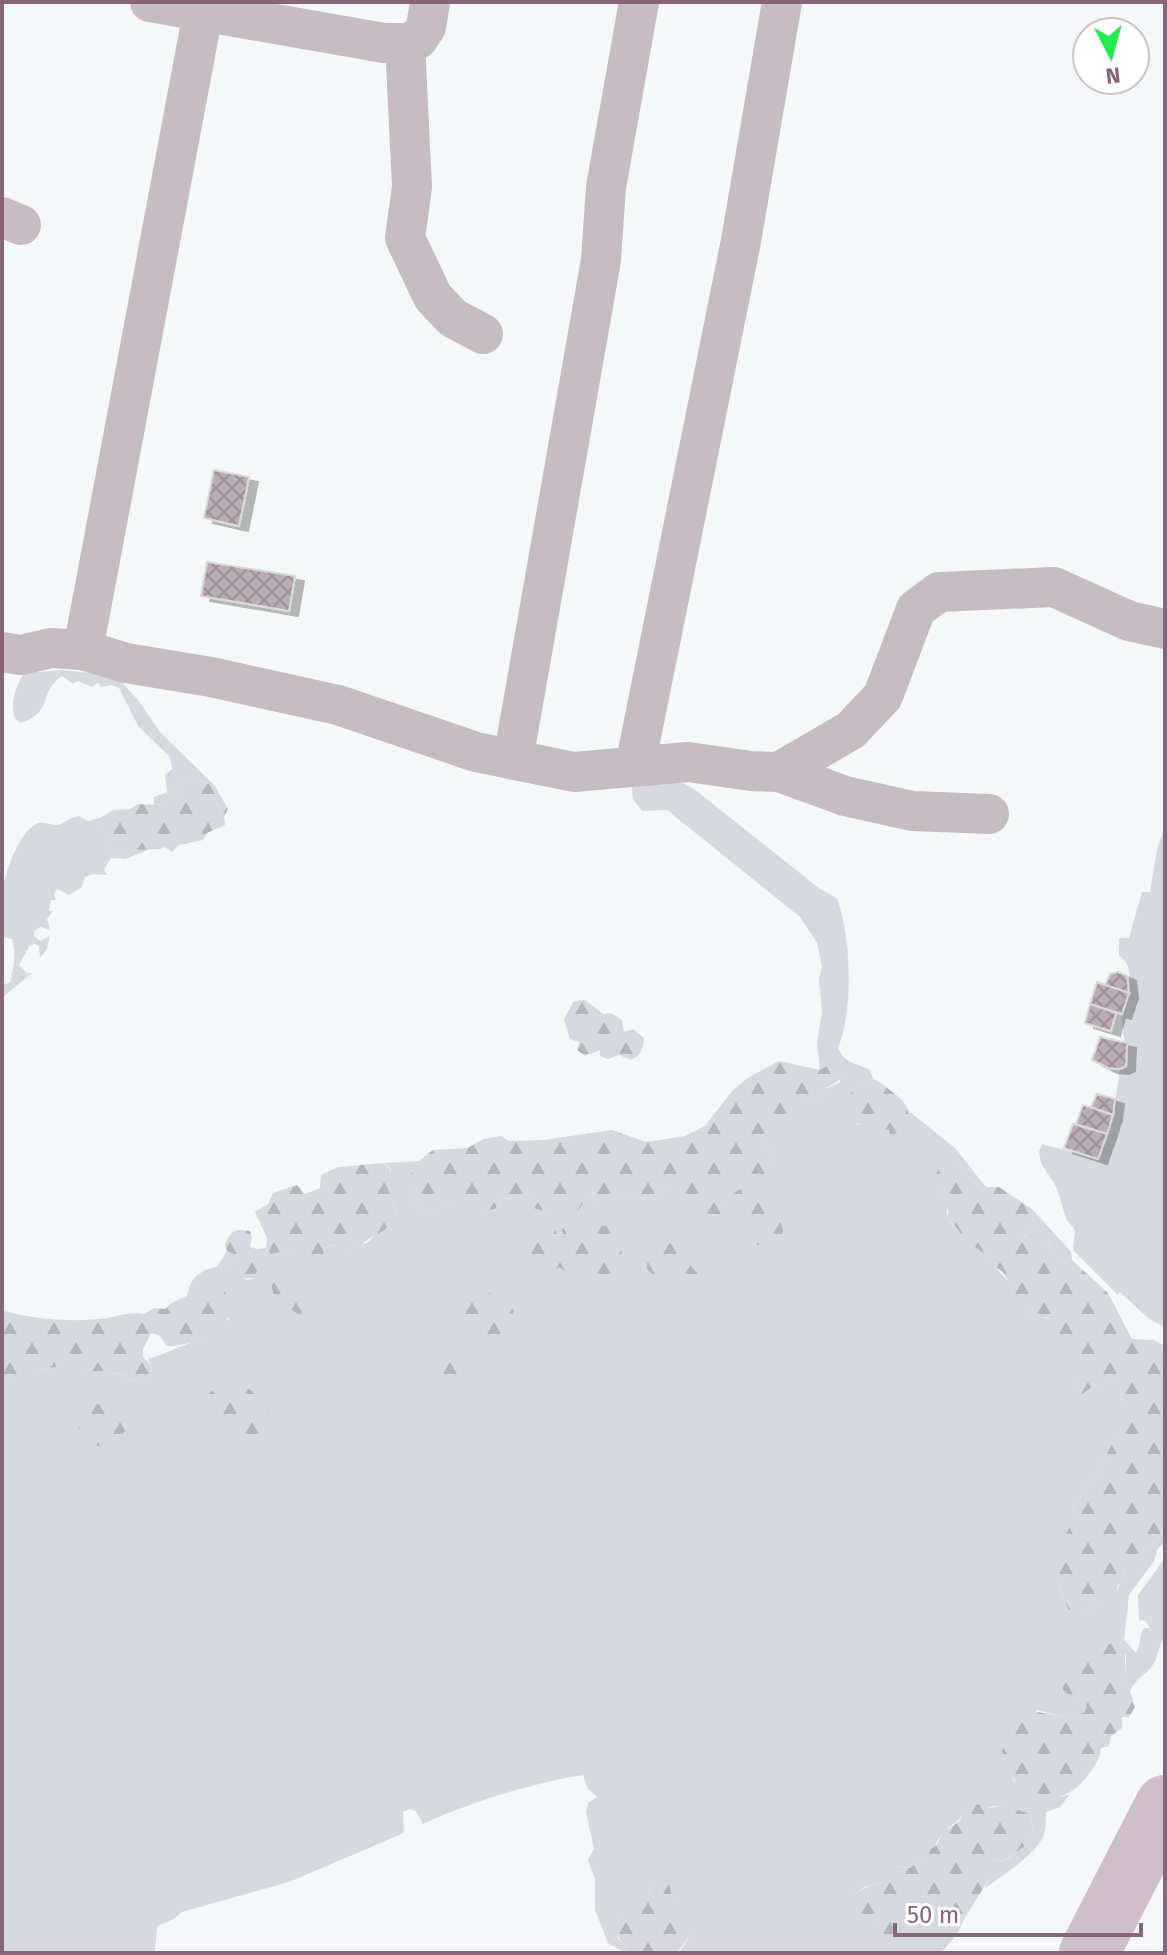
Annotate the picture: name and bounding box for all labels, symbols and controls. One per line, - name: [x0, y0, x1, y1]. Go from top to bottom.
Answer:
- north arrow: [1071, 16, 1151, 96]
- text: N: [1104, 61, 1122, 90]
- scale bar: [895, 1887, 1141, 1937]
- text: 50 m: [907, 1901, 959, 1929]

